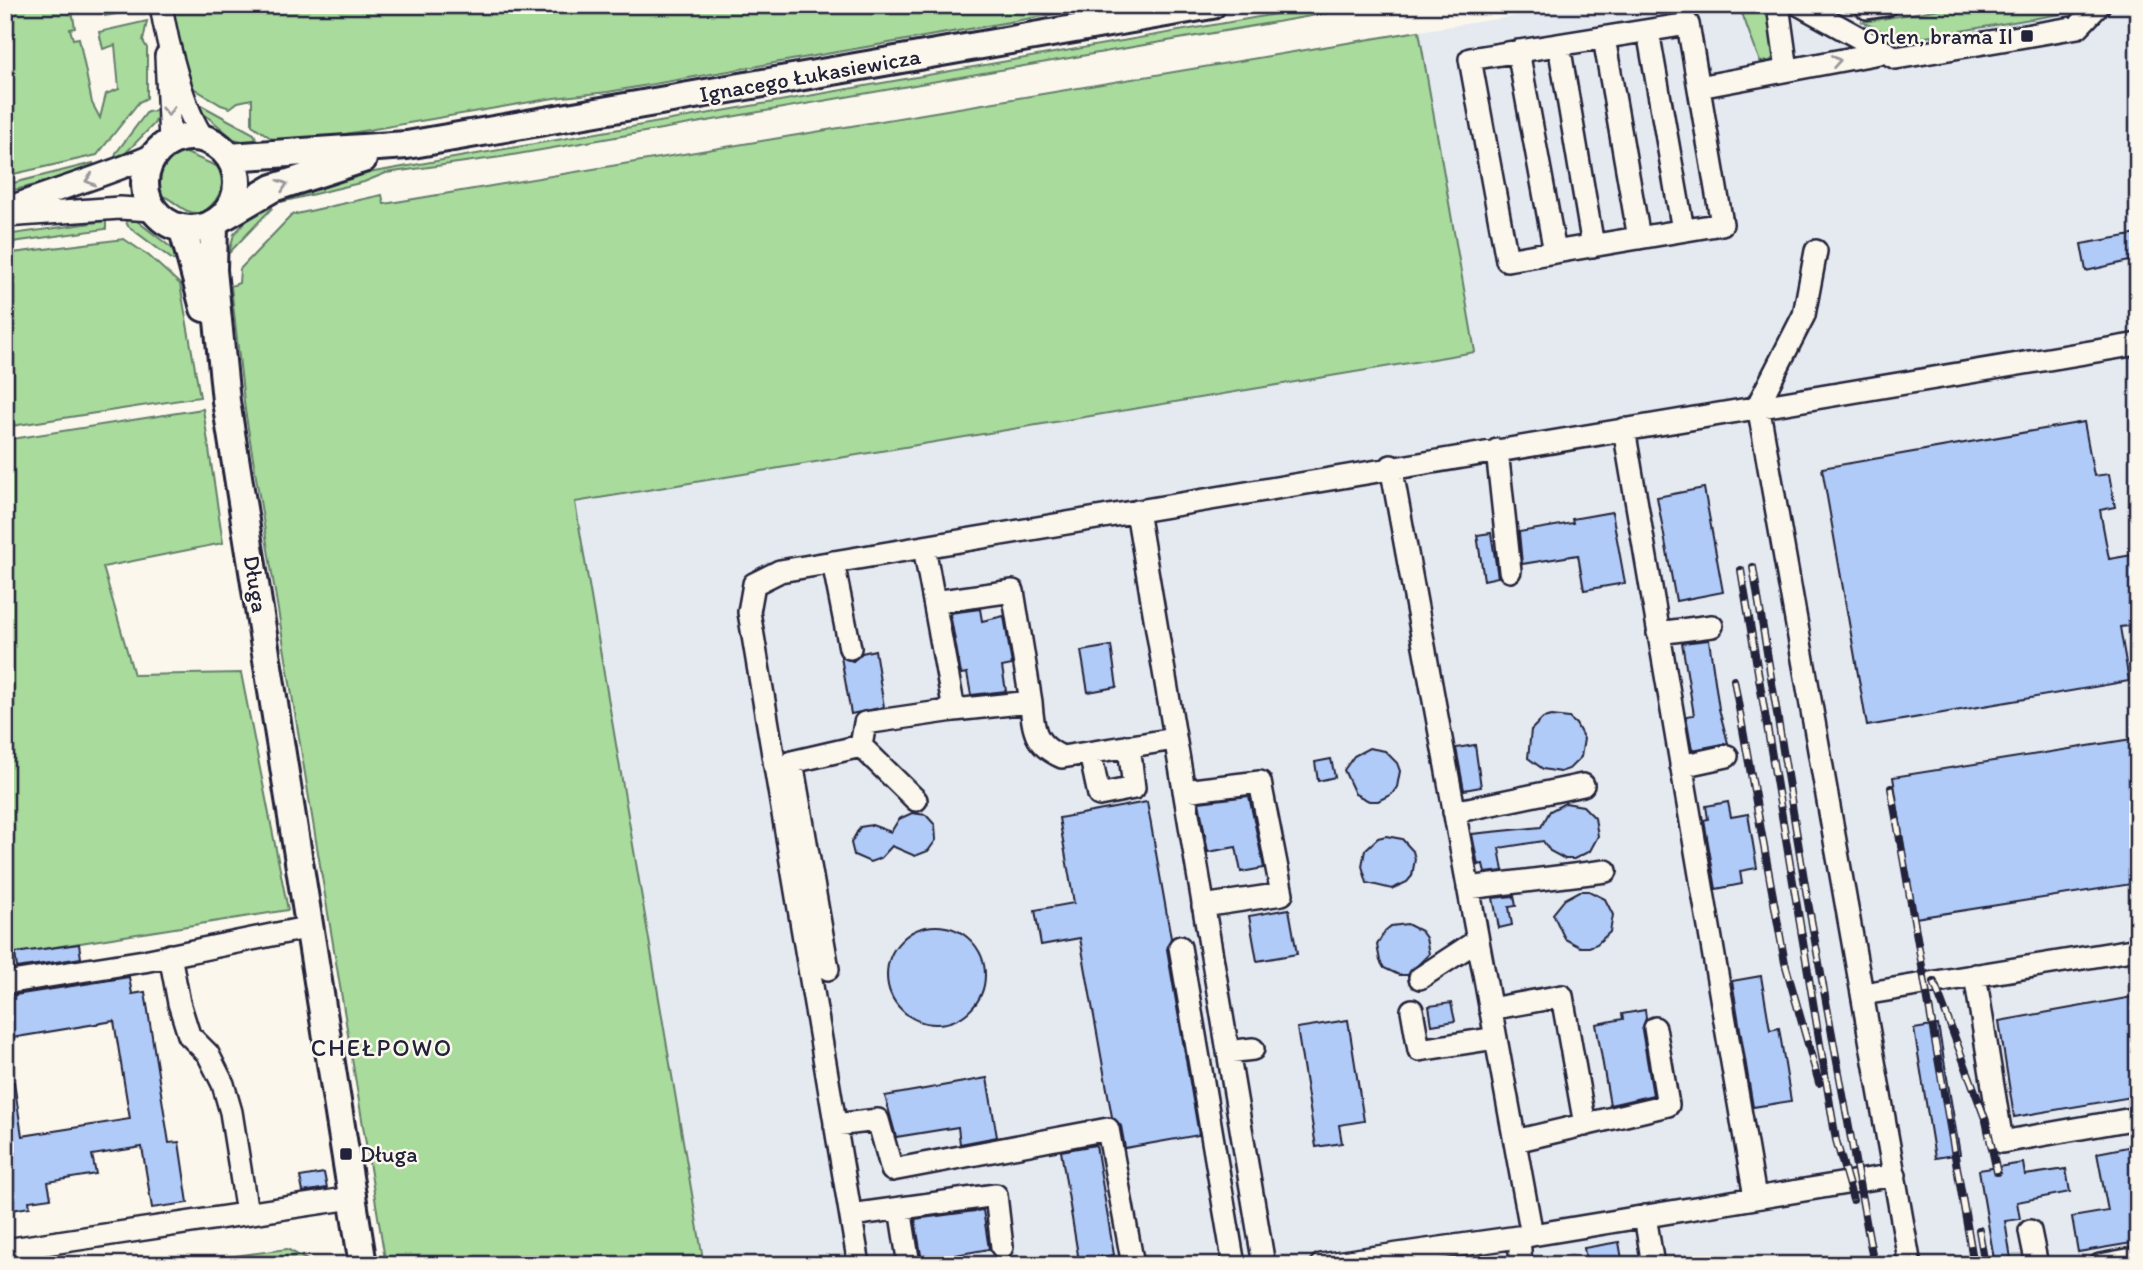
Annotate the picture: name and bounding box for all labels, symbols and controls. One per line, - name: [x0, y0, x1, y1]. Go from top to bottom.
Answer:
- place label: Orlen, brama II: [1863, 22, 2013, 50]
- marker: Orlen, brama II: [2019, 28, 2035, 44]
- street label: Ignacego Łukasiewicza: [697, 42, 923, 108]
- one-way arrow: [1830, 54, 1842, 69]
- one-way arrow: [160, 106, 175, 117]
- one-way arrow: [84, 171, 96, 186]
- one-way arrow: [276, 179, 288, 193]
- street label: Długa: [238, 553, 274, 615]
- district label: CHEŁPOWO: [311, 1033, 453, 1062]
- place label: Długa: [360, 1140, 418, 1168]
- marker: Długa: [338, 1146, 354, 1162]

